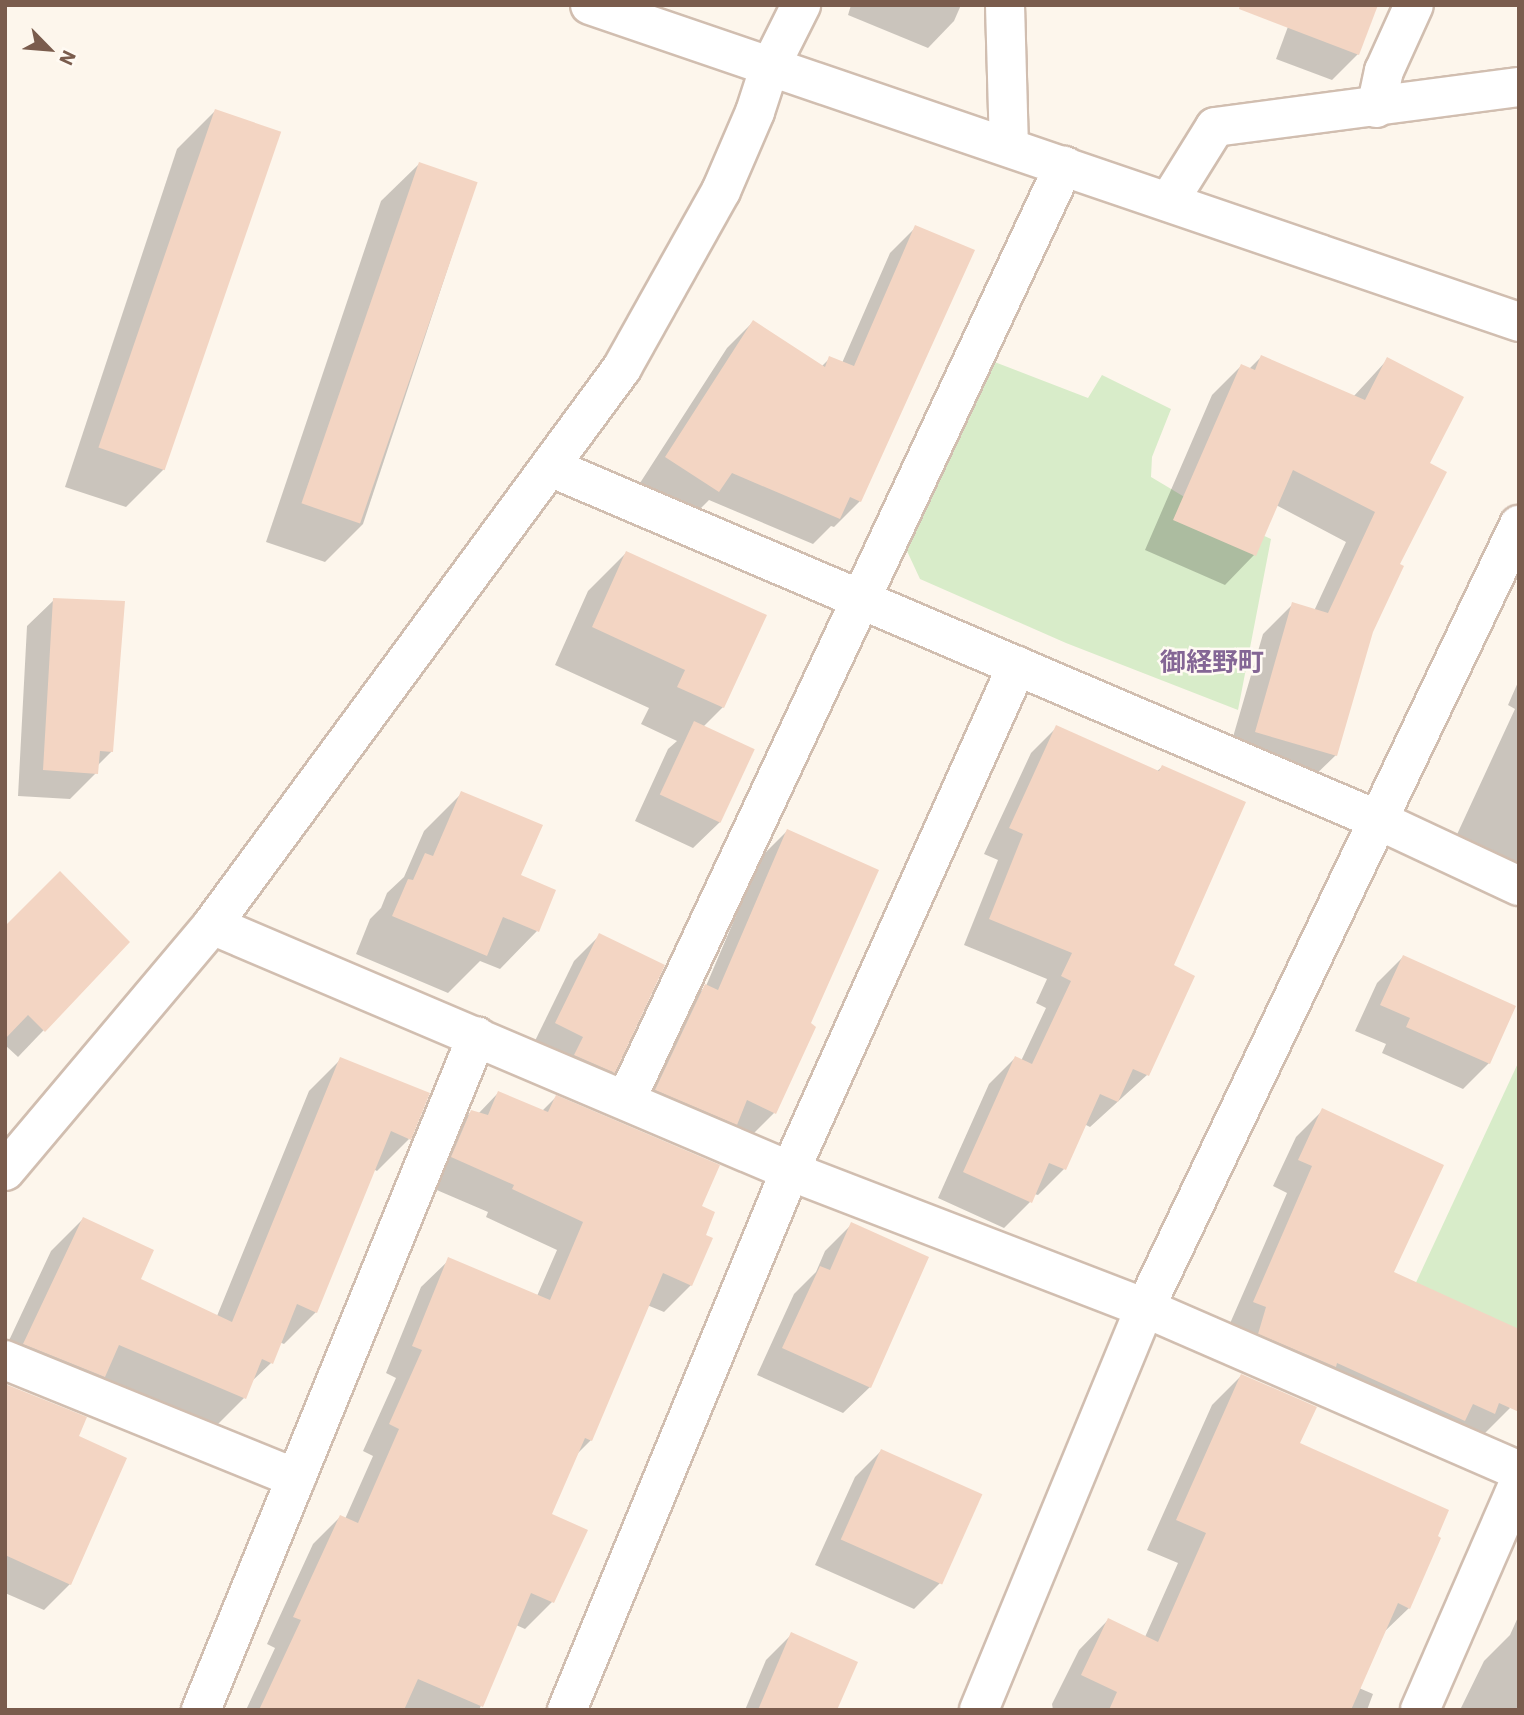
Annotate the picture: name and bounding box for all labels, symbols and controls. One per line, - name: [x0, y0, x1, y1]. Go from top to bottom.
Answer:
- north arrow: [14, 14, 84, 84]
- text: N: [54, 47, 82, 69]
- district label: 御経野町: [1160, 646, 1264, 678]

